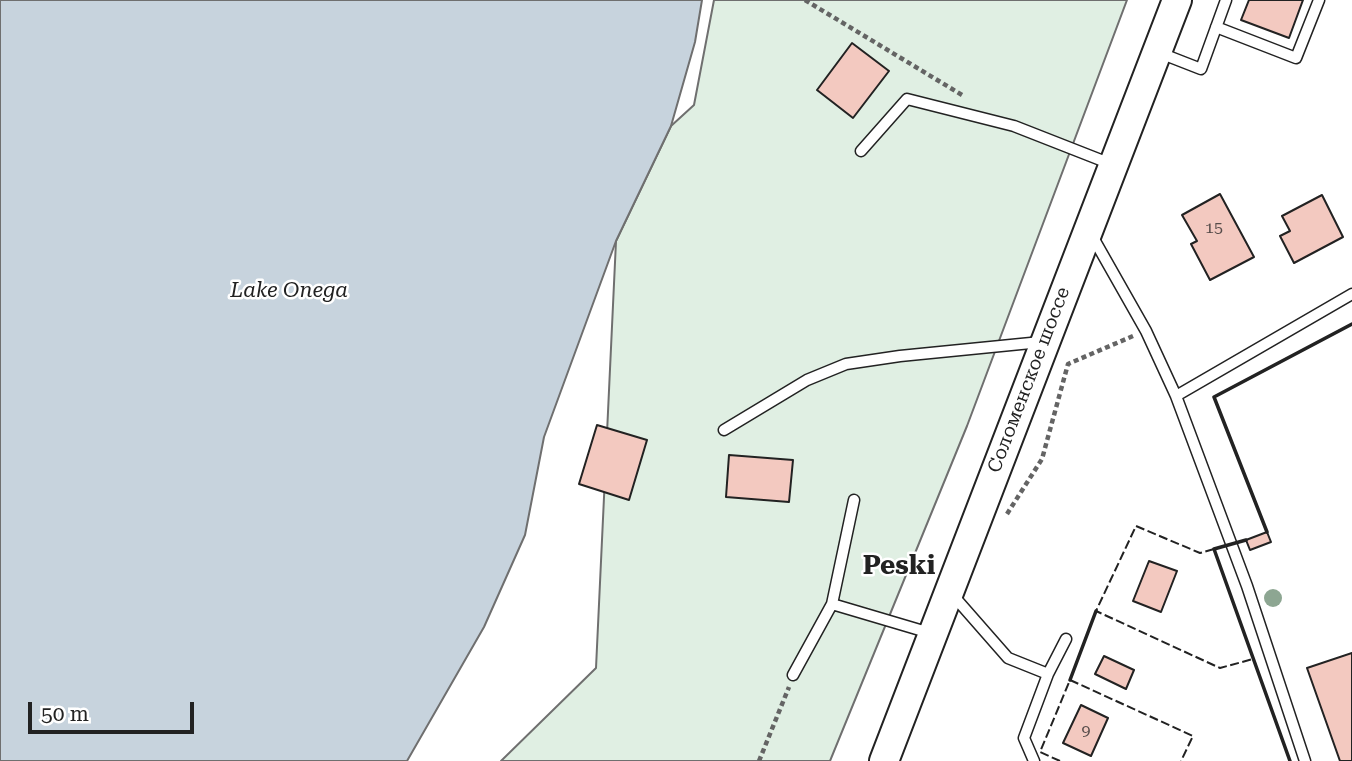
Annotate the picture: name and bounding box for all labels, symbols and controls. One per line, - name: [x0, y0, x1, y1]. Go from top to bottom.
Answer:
- house number: 15: [1205, 218, 1223, 238]
- water label: Lake Onega: [230, 278, 348, 304]
- street label: Соломенское шоссе: [983, 284, 1075, 476]
- district label: Peski: [863, 550, 935, 582]
- scale bar: [32, 688, 198, 732]
- text: 50 m: [41, 702, 89, 726]
- house number: 9: [1082, 721, 1090, 741]

